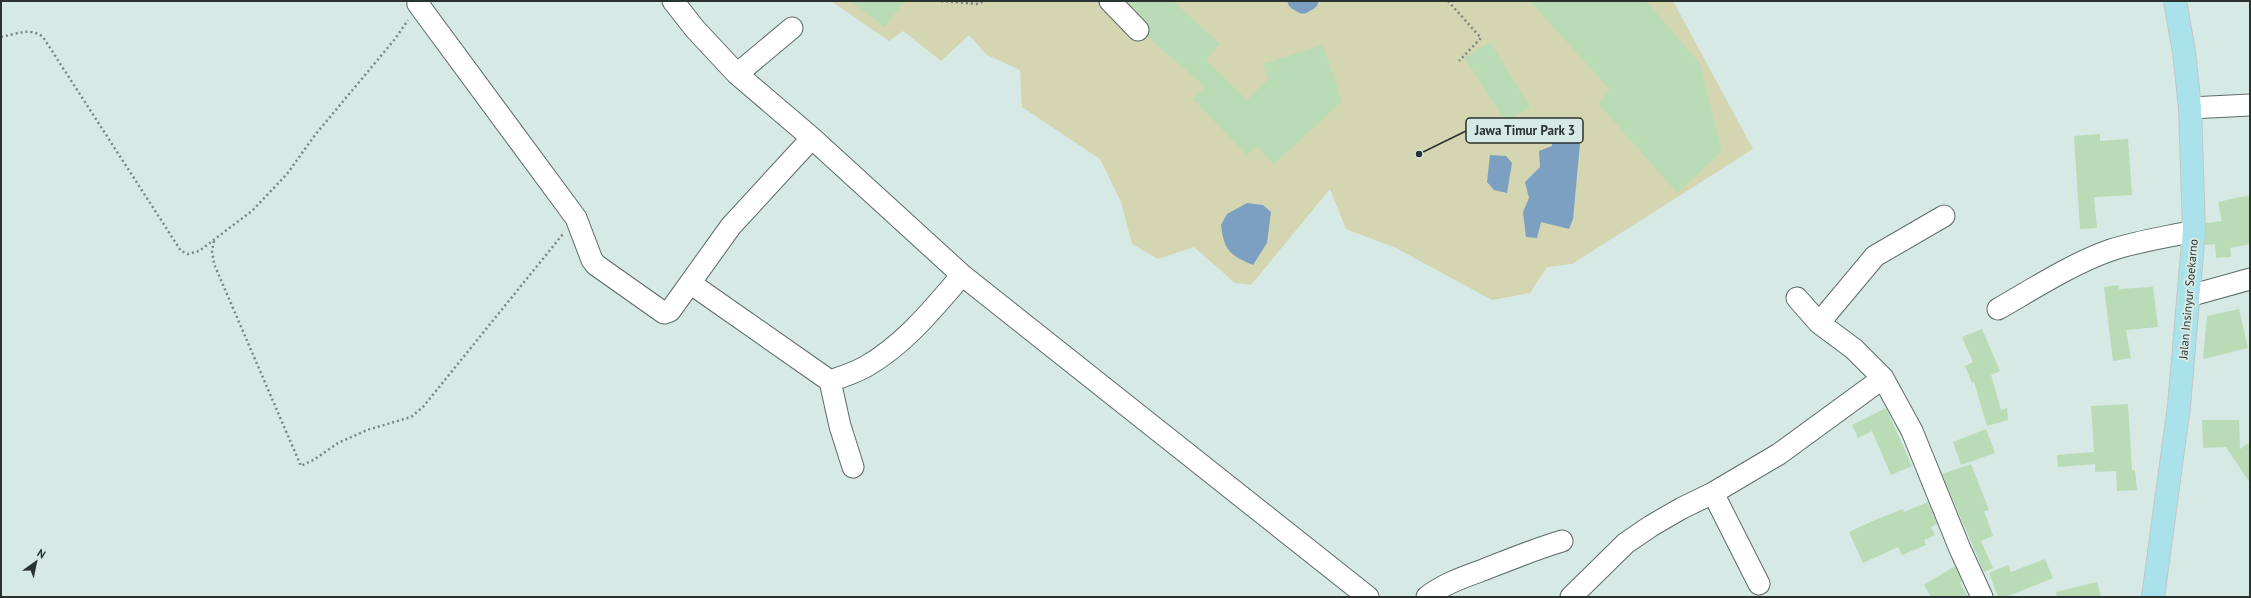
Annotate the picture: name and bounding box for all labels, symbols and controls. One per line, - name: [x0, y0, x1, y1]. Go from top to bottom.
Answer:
- callout: Jawa Timur Park 3: [1466, 118, 1583, 143]
- text: Jawa Timur Park 3: [1474, 122, 1575, 139]
- street label: Jalan Insinyur Soekarno: [2175, 238, 2201, 361]
- north arrow: [16, 542, 56, 582]
- text: N: [35, 546, 48, 561]

